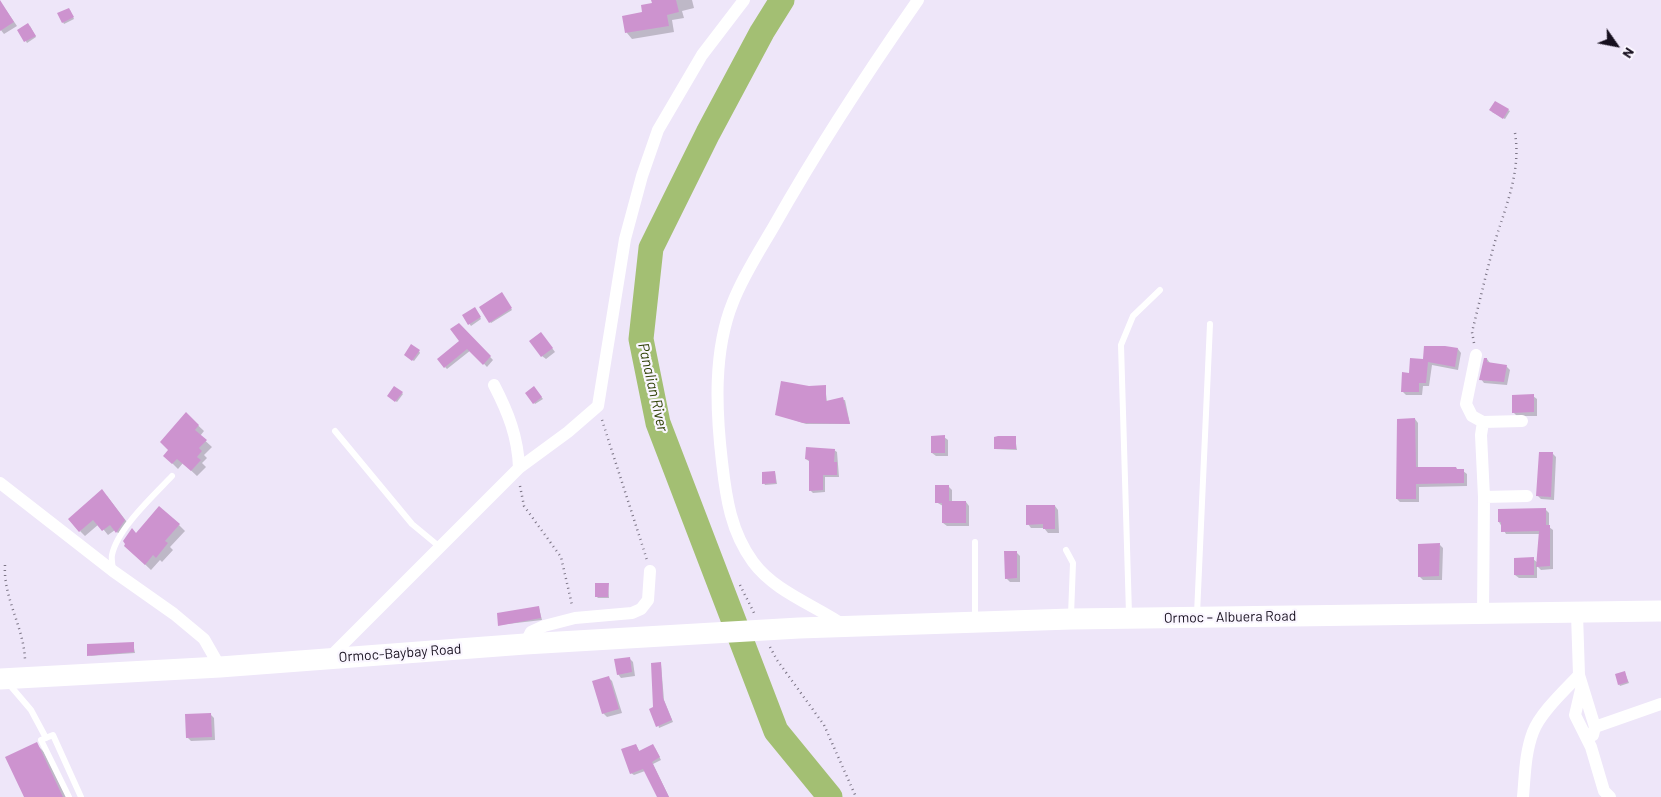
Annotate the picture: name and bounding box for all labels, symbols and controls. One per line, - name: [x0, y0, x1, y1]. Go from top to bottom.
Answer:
- north arrow: [1591, 20, 1641, 70]
- text: N: [1619, 45, 1639, 62]
- water label: Panalian River: [634, 341, 672, 433]
- street label: Ormoc – Albuera Road: [1164, 607, 1296, 627]
- street label: Ormoc-Baybay Road: [338, 640, 462, 666]

